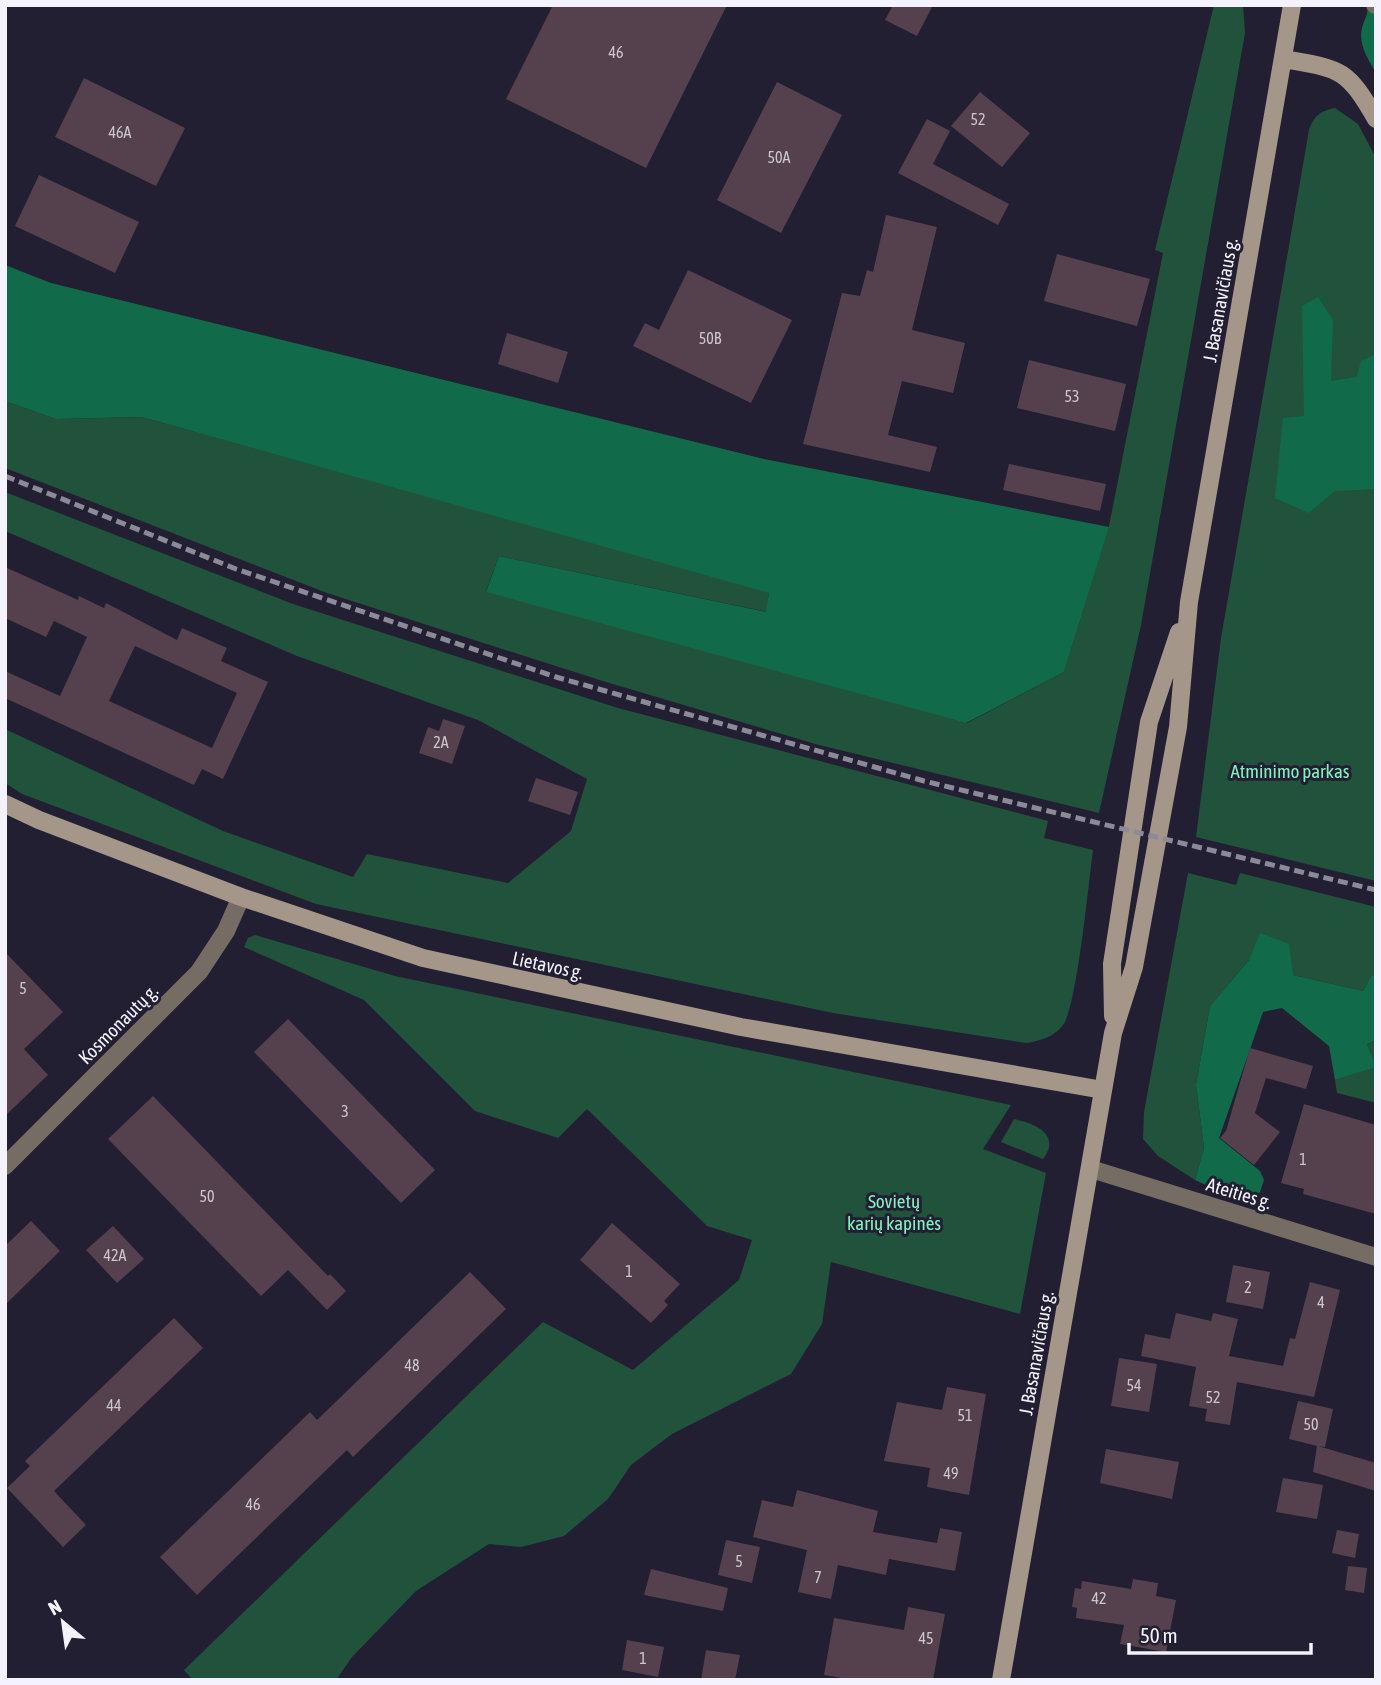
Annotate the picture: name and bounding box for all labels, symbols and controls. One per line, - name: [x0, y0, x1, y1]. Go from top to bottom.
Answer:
- house number: 46: [608, 43, 624, 61]
- house number: 52: [970, 110, 986, 128]
- house number: 46A: [109, 123, 132, 141]
- house number: 50A: [768, 148, 791, 166]
- street label: J. Basanavičiaus g.: [1198, 236, 1242, 364]
- house number: 50B: [699, 329, 722, 347]
- house number: 53: [1064, 387, 1080, 405]
- house number: 2A: [433, 733, 449, 751]
- park label: Atminimo parkas: [1231, 760, 1350, 782]
- street label: Lietavos g.: [510, 947, 586, 983]
- house number: 5: [19, 979, 27, 997]
- street label: Kosmonautų g.: [74, 980, 162, 1068]
- house number: 3: [341, 1102, 349, 1120]
- house number: 1: [1299, 1150, 1307, 1168]
- street label: Ateities g.: [1204, 1173, 1274, 1213]
- house number: 50: [199, 1187, 215, 1205]
- park label: Sovietų karių kapinės: [847, 1190, 941, 1234]
- house number: 42A: [104, 1246, 127, 1264]
- house number: 1: [625, 1262, 633, 1280]
- house number: 2: [1244, 1278, 1252, 1296]
- street label: J. Basanavičiaus g.: [1014, 1289, 1058, 1417]
- house number: 4: [1317, 1293, 1325, 1311]
- house number: 48: [404, 1356, 420, 1374]
- house number: 54: [1126, 1376, 1142, 1394]
- house number: 52: [1205, 1388, 1221, 1406]
- house number: 44: [106, 1396, 122, 1414]
- house number: 51: [957, 1406, 973, 1424]
- house number: 50: [1303, 1415, 1319, 1433]
- house number: 49: [943, 1464, 959, 1482]
- house number: 46: [245, 1495, 261, 1513]
- house number: 5: [735, 1552, 743, 1570]
- house number: 7: [814, 1568, 822, 1586]
- north arrow: [28, 1587, 98, 1657]
- house number: 42: [1091, 1589, 1107, 1607]
- text: N: [45, 1595, 65, 1619]
- scale bar: [1129, 1612, 1311, 1656]
- text: 50 m: [1140, 1623, 1178, 1647]
- house number: 45: [918, 1629, 934, 1647]
- house number: 1: [639, 1649, 647, 1667]

